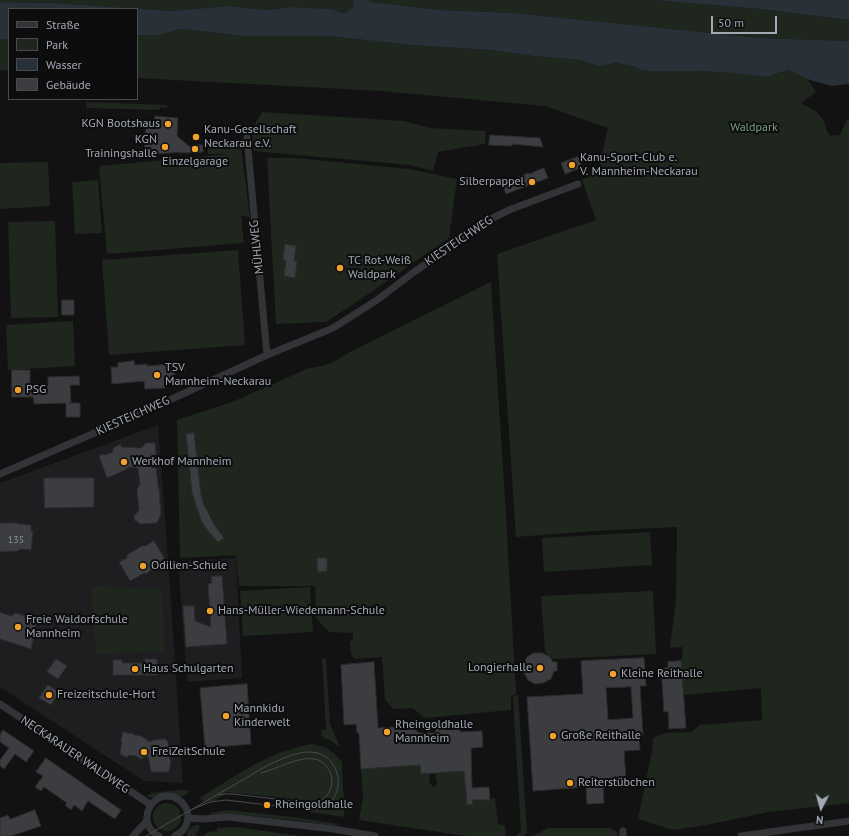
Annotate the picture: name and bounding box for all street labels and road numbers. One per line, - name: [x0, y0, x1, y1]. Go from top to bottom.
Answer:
- street label: KIESTEICHWEG: [422, 213, 496, 269]
- street label: MÜHLWEG: [247, 219, 267, 275]
- street label: KIESTEICHWEG: [94, 393, 172, 439]
- street label: NECKARAUER WALDWEG: [18, 713, 132, 797]

